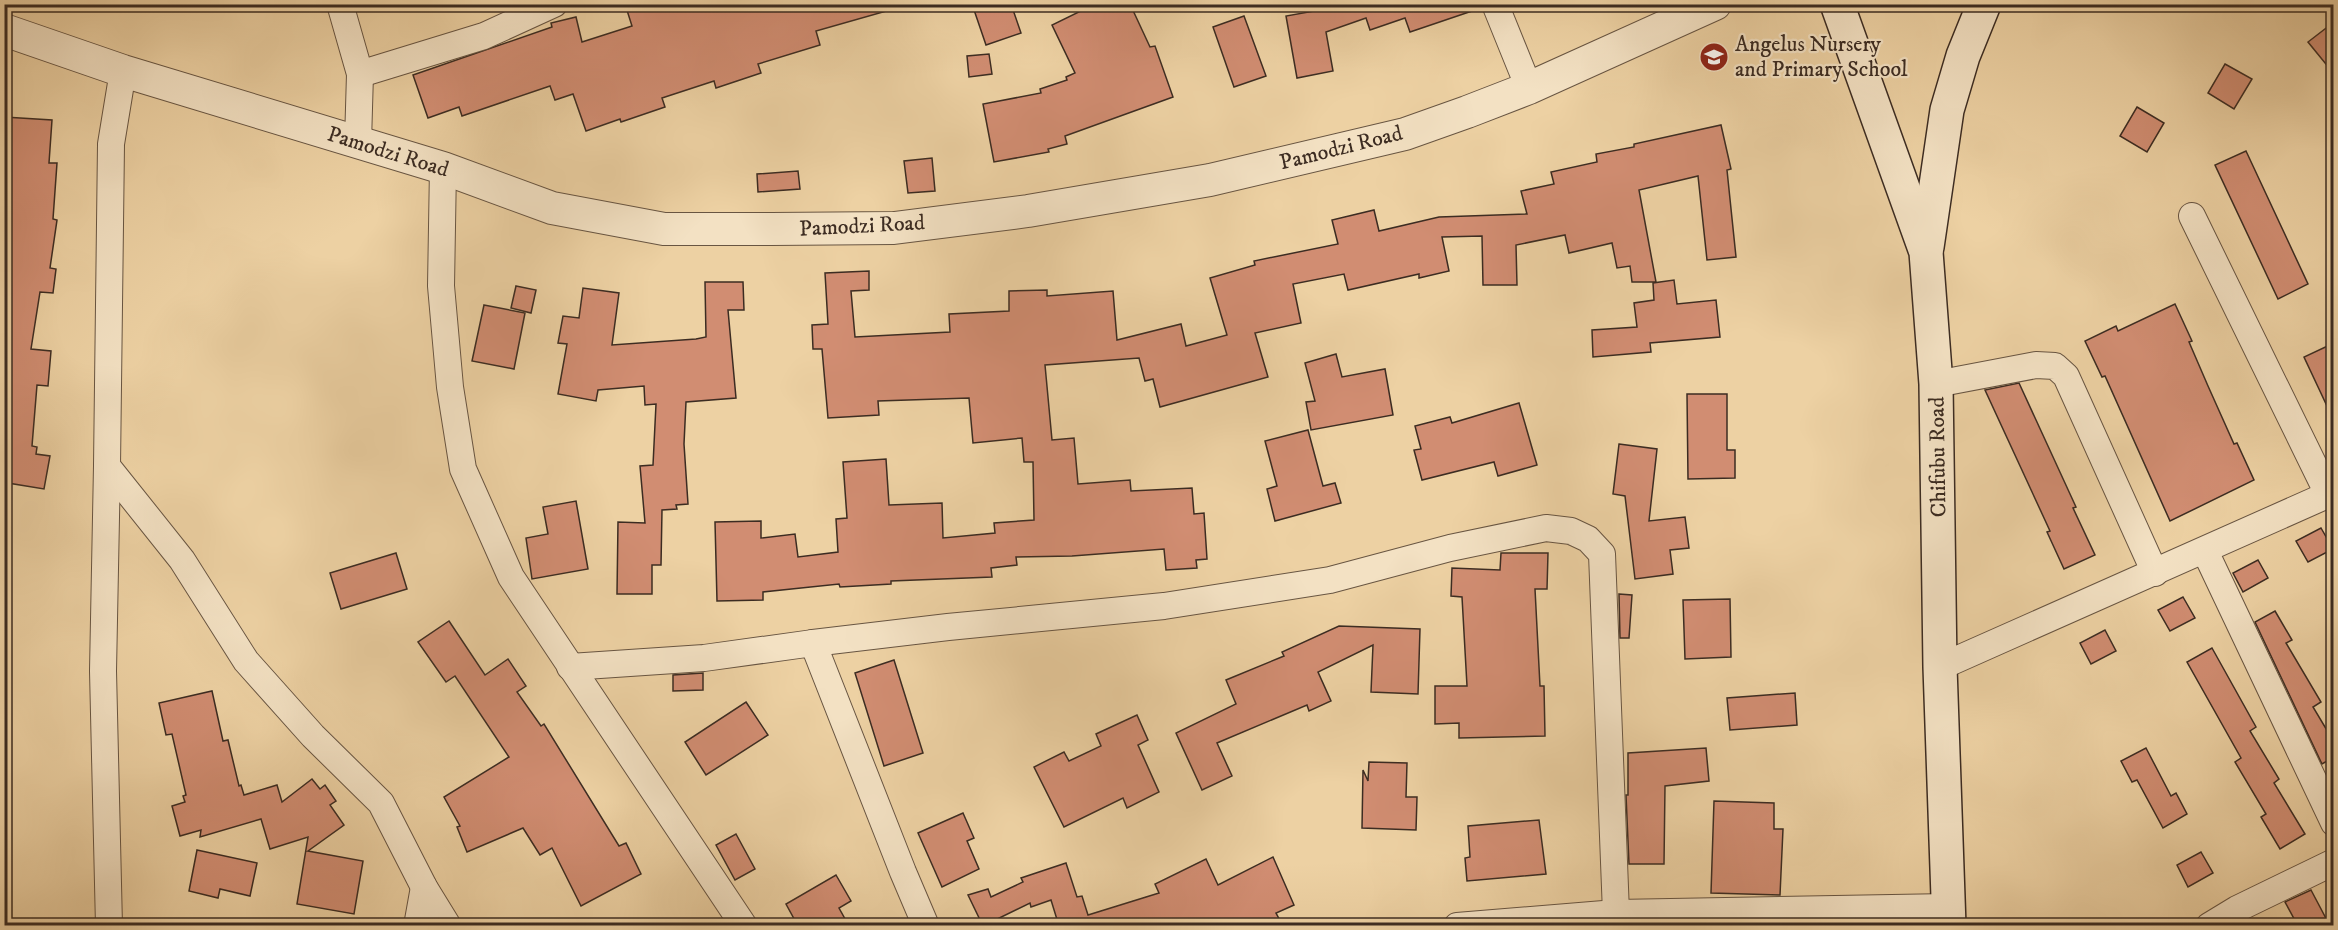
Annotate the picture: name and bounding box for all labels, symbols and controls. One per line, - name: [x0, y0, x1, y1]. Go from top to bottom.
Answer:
- place label: Angelus Nursery and Primary School: [1735, 31, 1908, 83]
- school or university icon: Angelus Nursery and Primary School: [1698, 41, 1730, 73]
- street label: Pamodzi Road: [1277, 120, 1405, 176]
- street label: Pamodzi Road: [324, 121, 452, 183]
- street label: Pamodzi Road: [799, 209, 926, 243]
- street label: Chifubu Road: [1923, 396, 1953, 518]

